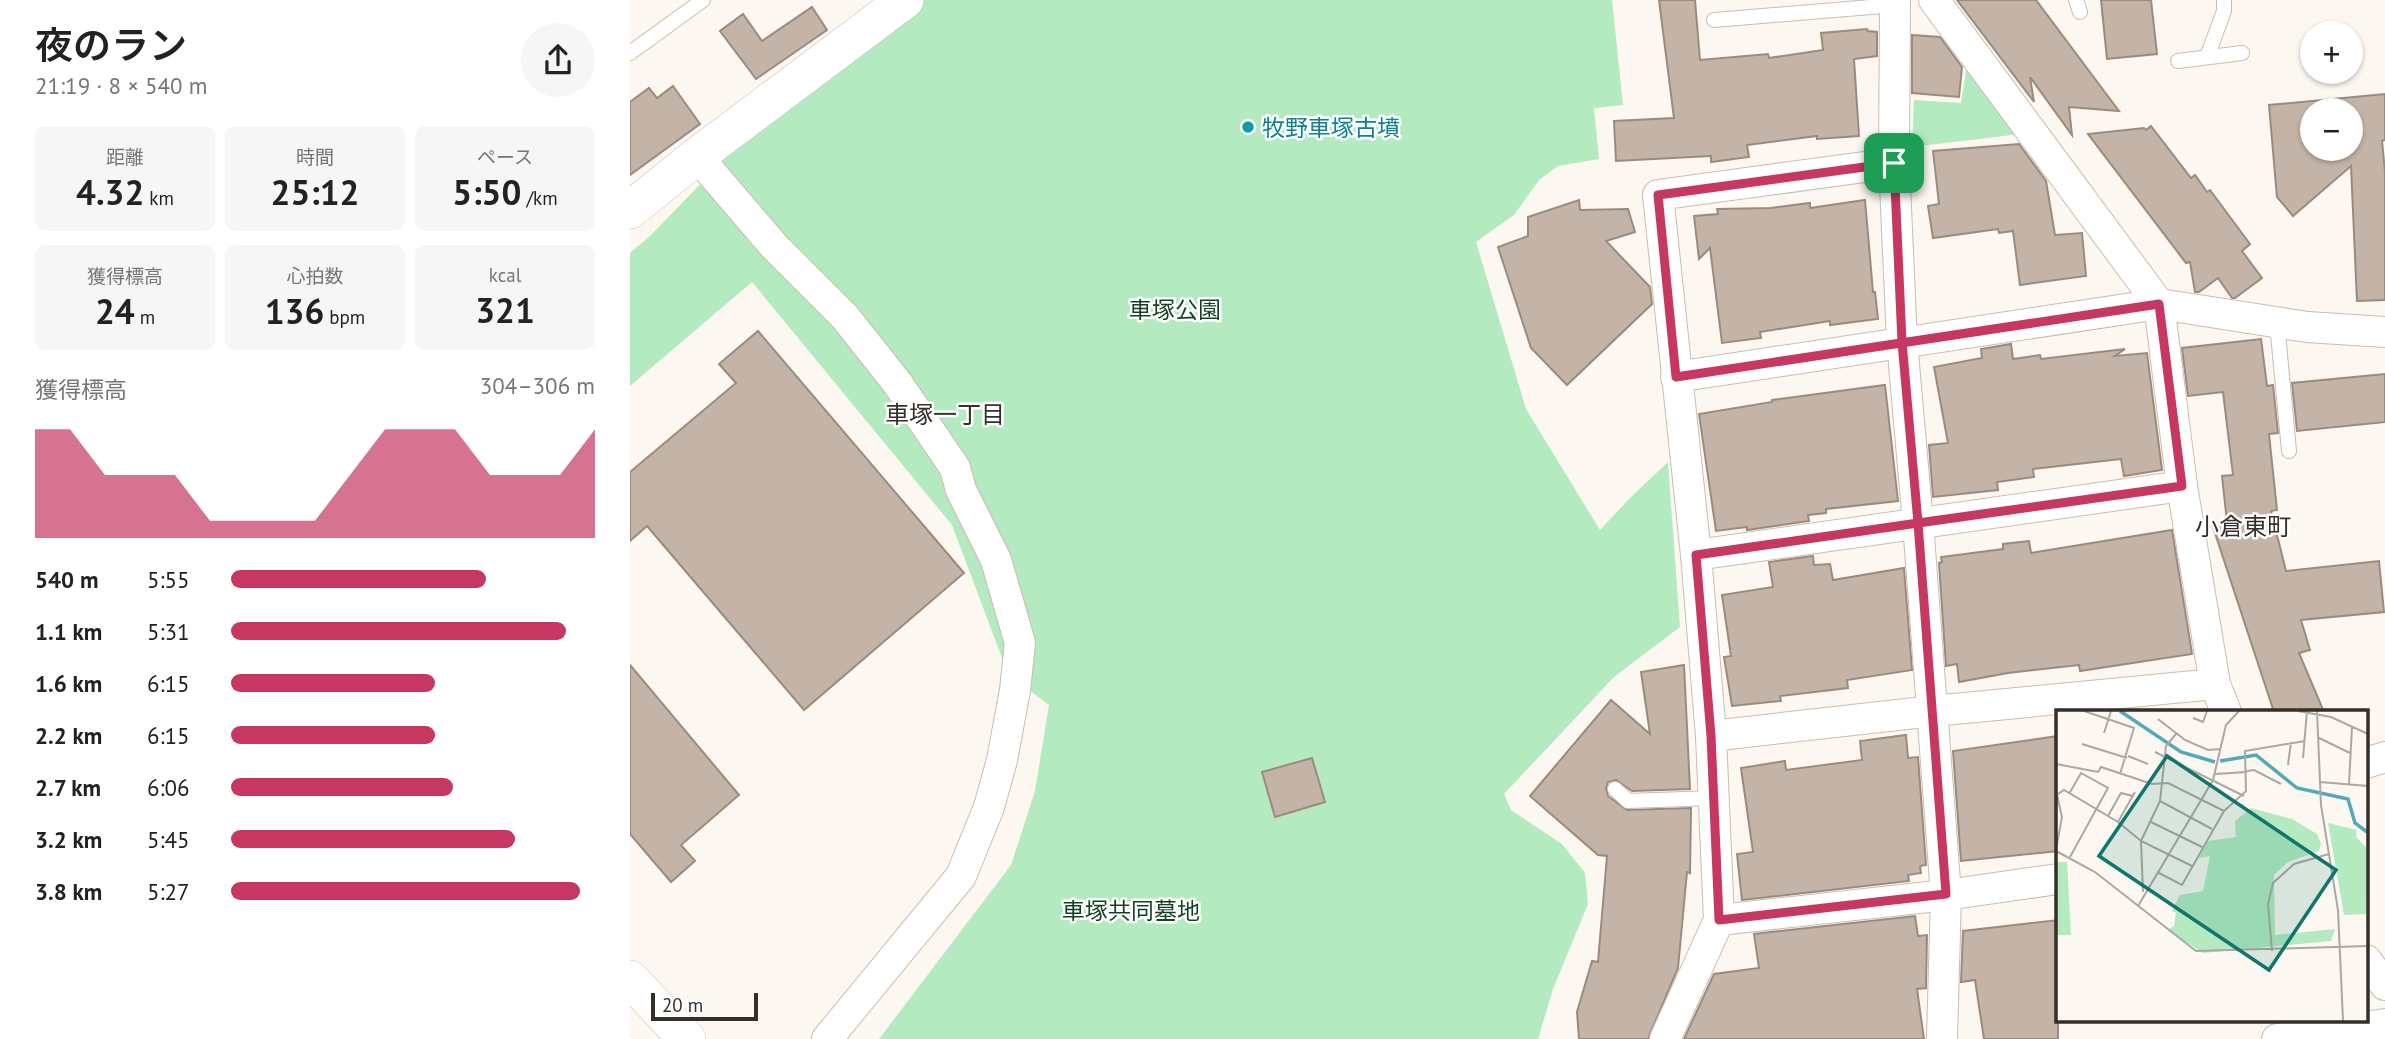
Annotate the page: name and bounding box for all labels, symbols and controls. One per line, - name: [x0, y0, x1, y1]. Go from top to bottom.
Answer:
- text: 夜のラン: [35, 20, 187, 69]
- map controls: [2300, 21, 2363, 161]
- button: +: [2300, 21, 2363, 84]
- button: share: [521, 23, 595, 97]
- text: 21:19 · 8 × 540 m: [35, 71, 207, 100]
- button: −: [2300, 98, 2363, 161]
- place label: 牧野車塚古墳: [1262, 113, 1400, 142]
- marker: 牧野車塚古墳: [1240, 119, 1256, 135]
- pin: [1864, 133, 1924, 193]
- icon: arrive: [1875, 144, 1913, 182]
- text: 距離: [106, 145, 144, 169]
- text: 時間: [296, 145, 334, 169]
- text: ペース: [477, 145, 533, 169]
- text: 4.32: [76, 169, 144, 215]
- text: 25:12: [271, 169, 359, 215]
- text: 5:50: [452, 169, 521, 215]
- text: km: [144, 186, 174, 210]
- text: /km: [521, 186, 558, 210]
- text: kcal: [489, 263, 521, 287]
- text: 獲得標高: [87, 264, 163, 288]
- text: 心拍数: [286, 264, 344, 288]
- text: 321: [475, 287, 535, 333]
- text: 24: [95, 288, 135, 334]
- text: 136: [265, 288, 324, 334]
- park label: 車塚公園: [1129, 295, 1221, 324]
- text: m: [135, 305, 155, 329]
- text: bpm: [324, 305, 365, 329]
- text: 304–306 m: [480, 371, 595, 400]
- text: 獲得標高: [35, 375, 127, 404]
- district label: 車塚一丁目: [885, 399, 1005, 430]
- district label: 小倉東町: [2195, 511, 2291, 542]
- text: 540 m: [35, 565, 98, 594]
- text: 5:55: [147, 565, 190, 594]
- text: 1.1 km: [35, 617, 102, 646]
- text: 5:31: [147, 617, 190, 646]
- text: 1.6 km: [35, 669, 102, 698]
- text: 6:15: [147, 669, 190, 698]
- inset map: [2056, 710, 2368, 1021]
- text: 2.2 km: [35, 721, 102, 750]
- text: 6:15: [147, 721, 190, 750]
- text: 2.7 km: [35, 773, 101, 802]
- text: 6:06: [147, 773, 190, 802]
- text: 3.2 km: [35, 825, 102, 854]
- text: 5:45: [147, 825, 190, 854]
- text: 3.8 km: [35, 877, 102, 906]
- text: 5:27: [147, 877, 190, 906]
- park label: 車塚共同墓地: [1062, 896, 1200, 925]
- scale bar: [651, 990, 758, 1022]
- text: 20 m: [662, 993, 703, 1017]

